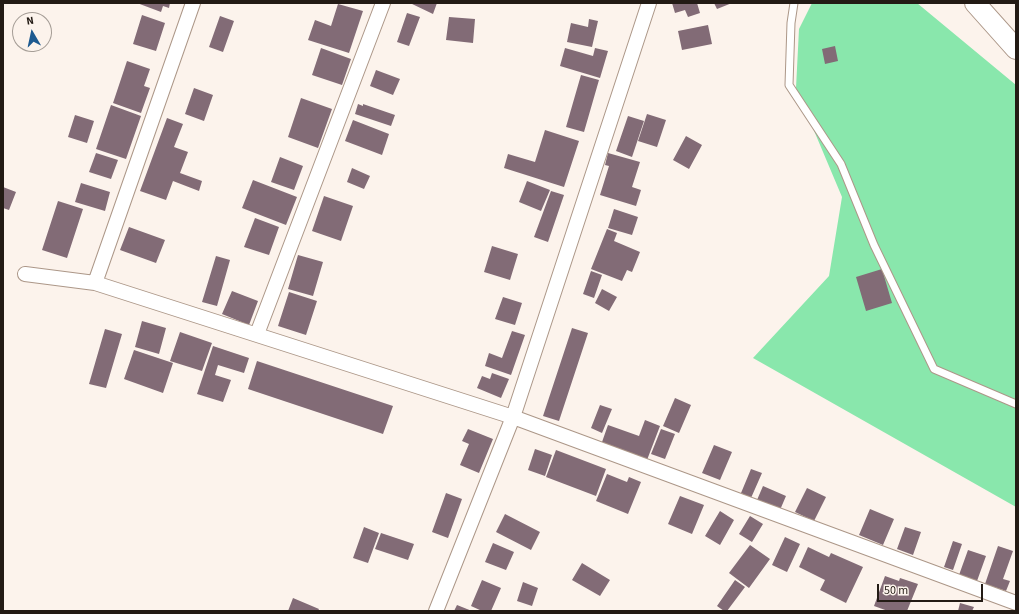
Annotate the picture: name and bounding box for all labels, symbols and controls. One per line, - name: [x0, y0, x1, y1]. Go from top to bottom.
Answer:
- north arrow: [12, 12, 52, 52]
- text: N: [25, 13, 35, 29]
- scale bar: [879, 576, 985, 602]
- text: 50 m: [884, 582, 908, 599]

